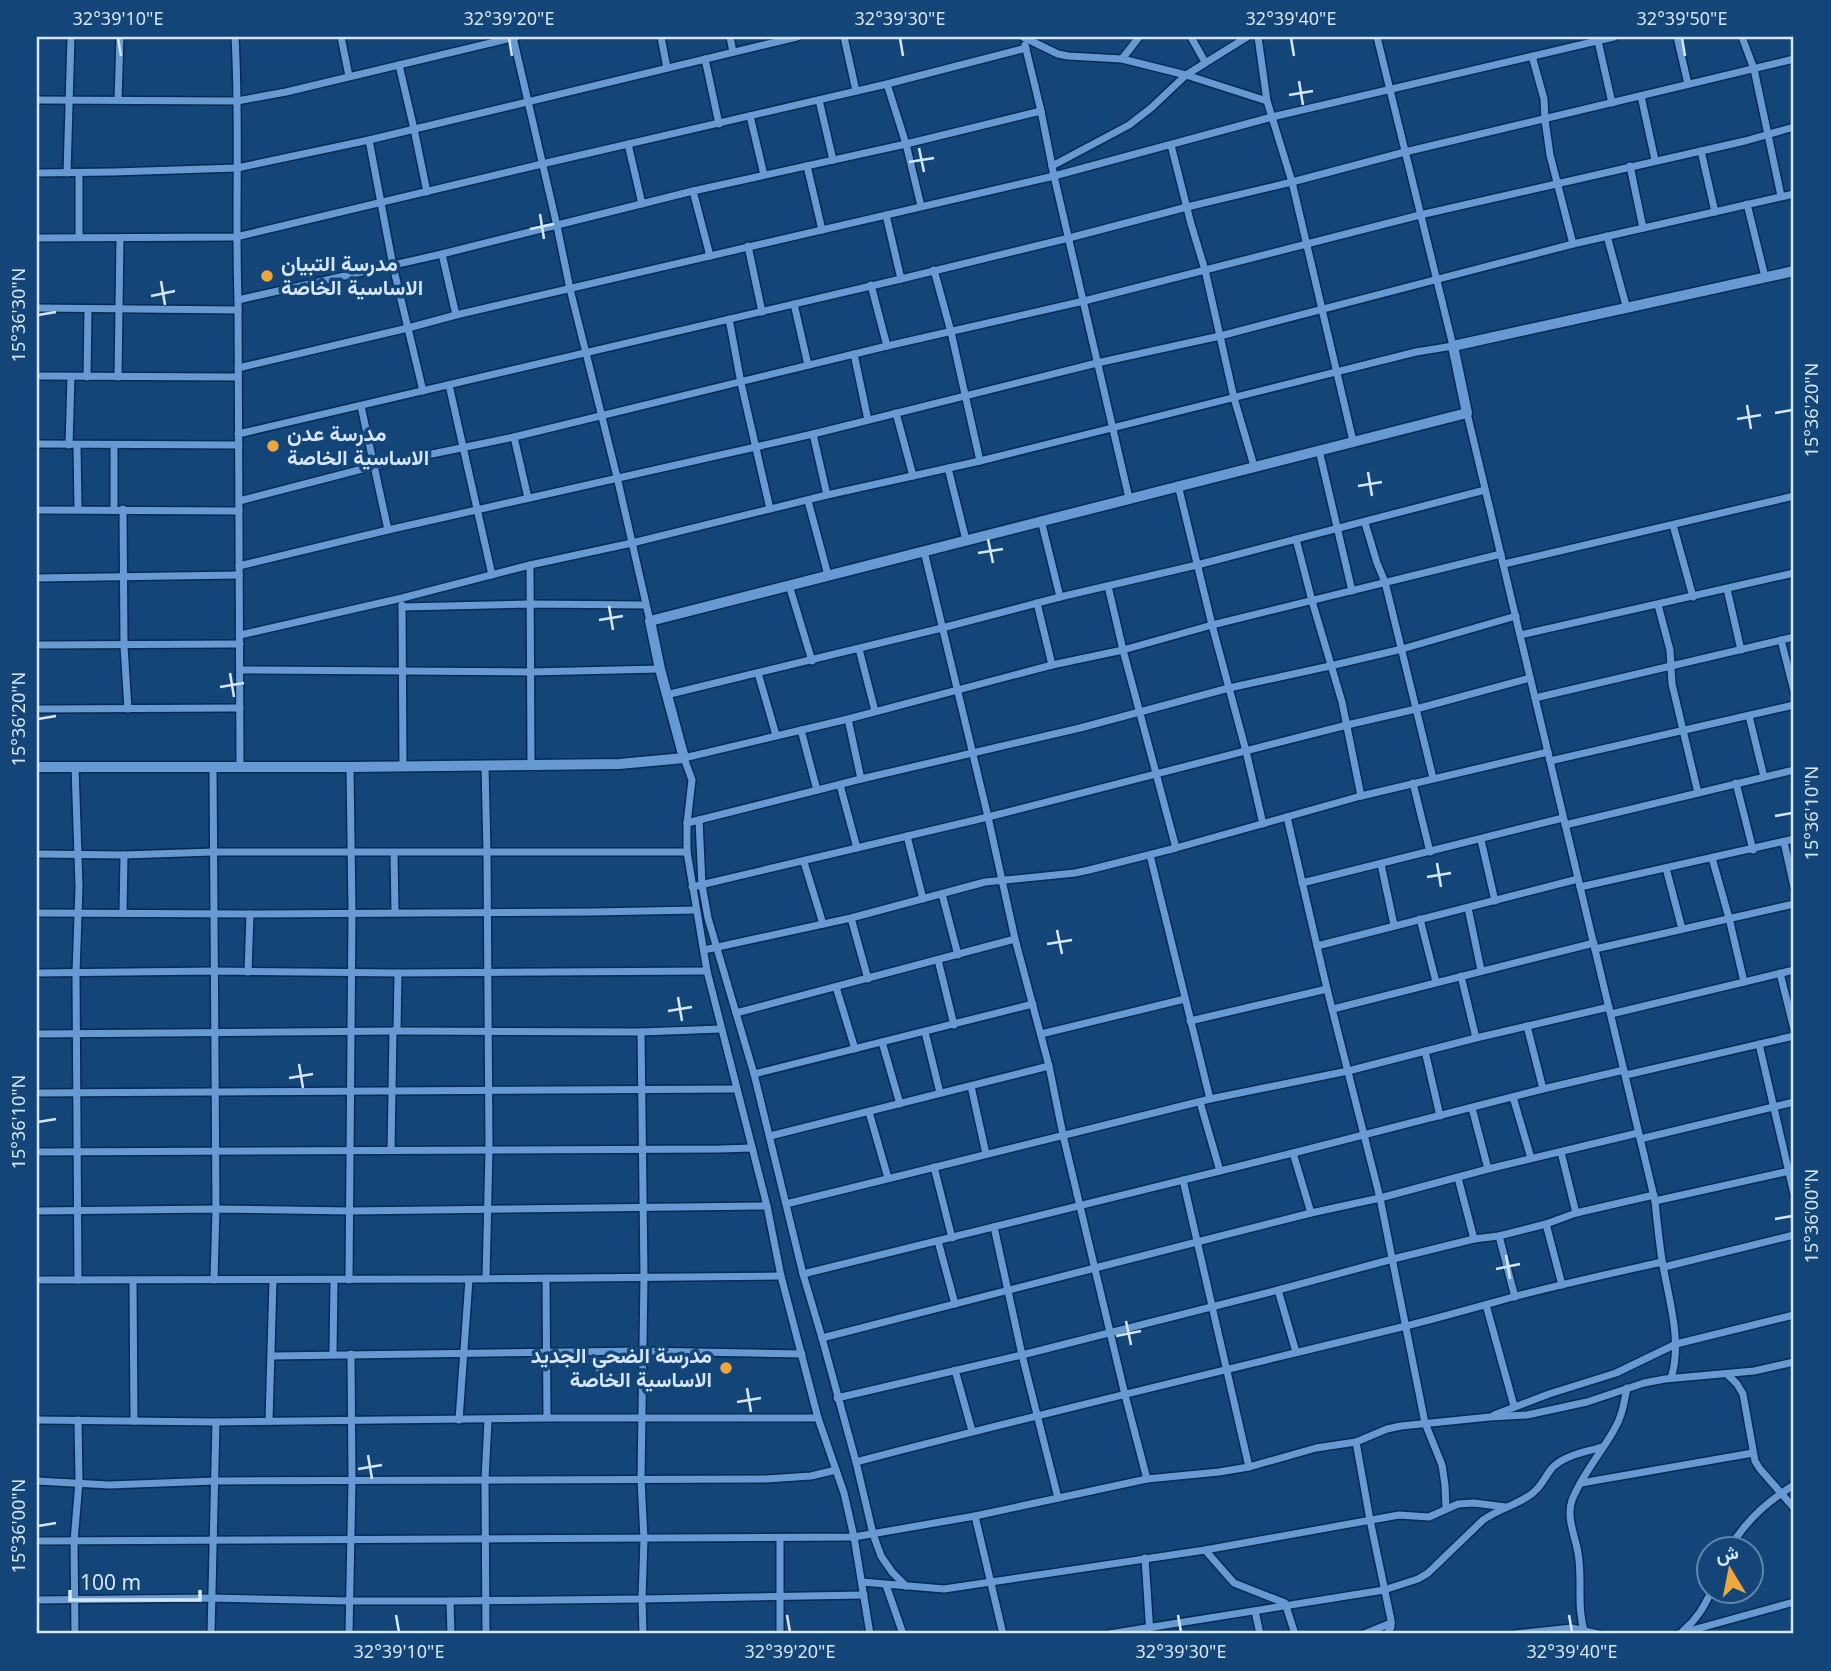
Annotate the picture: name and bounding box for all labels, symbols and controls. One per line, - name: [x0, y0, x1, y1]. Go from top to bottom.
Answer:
- text: 32°39'10"E: [73, 6, 163, 30]
- text: 32°39'20"E: [464, 6, 554, 30]
- text: 32°39'30"E: [855, 6, 945, 30]
- text: 32°39'40"E: [1246, 6, 1336, 30]
- text: 32°39'50"E: [1637, 6, 1727, 30]
- place label: مدرسة التبيان الاساسية الخاصة: [281, 249, 423, 301]
- text: 15°36'30"N: [6, 268, 30, 362]
- marker: مدرسة التبيان الاساسية الخاصة: [259, 268, 275, 284]
- text: 15°36'20"N: [1799, 363, 1823, 457]
- place label: مدرسة عدن الاساسية الخاصة: [287, 419, 429, 471]
- marker: مدرسة عدن الاساسية الخاصة: [265, 438, 281, 454]
- text: 15°36'20"N: [6, 672, 30, 766]
- text: 15°36'10"N: [1799, 766, 1823, 860]
- text: 15°36'10"N: [6, 1075, 30, 1169]
- text: 15°36'00"N: [1799, 1169, 1823, 1263]
- place label: مدرسة الضحي الجديد الاساسية الخاصة: [531, 1341, 712, 1393]
- marker: مدرسة الضحي الجديد الاساسية الخاصة: [718, 1360, 734, 1376]
- text: 15°36'00"N: [6, 1479, 30, 1573]
- north arrow: [1694, 1534, 1764, 1604]
- text: ش: [1714, 1538, 1741, 1568]
- scale bar: [70, 1559, 200, 1603]
- text: 100 m: [80, 1568, 141, 1596]
- text: 32°39'10"E: [354, 1639, 444, 1663]
- text: 32°39'20"E: [745, 1639, 835, 1663]
- text: 32°39'30"E: [1136, 1639, 1226, 1663]
- text: 32°39'40"E: [1527, 1639, 1617, 1663]

